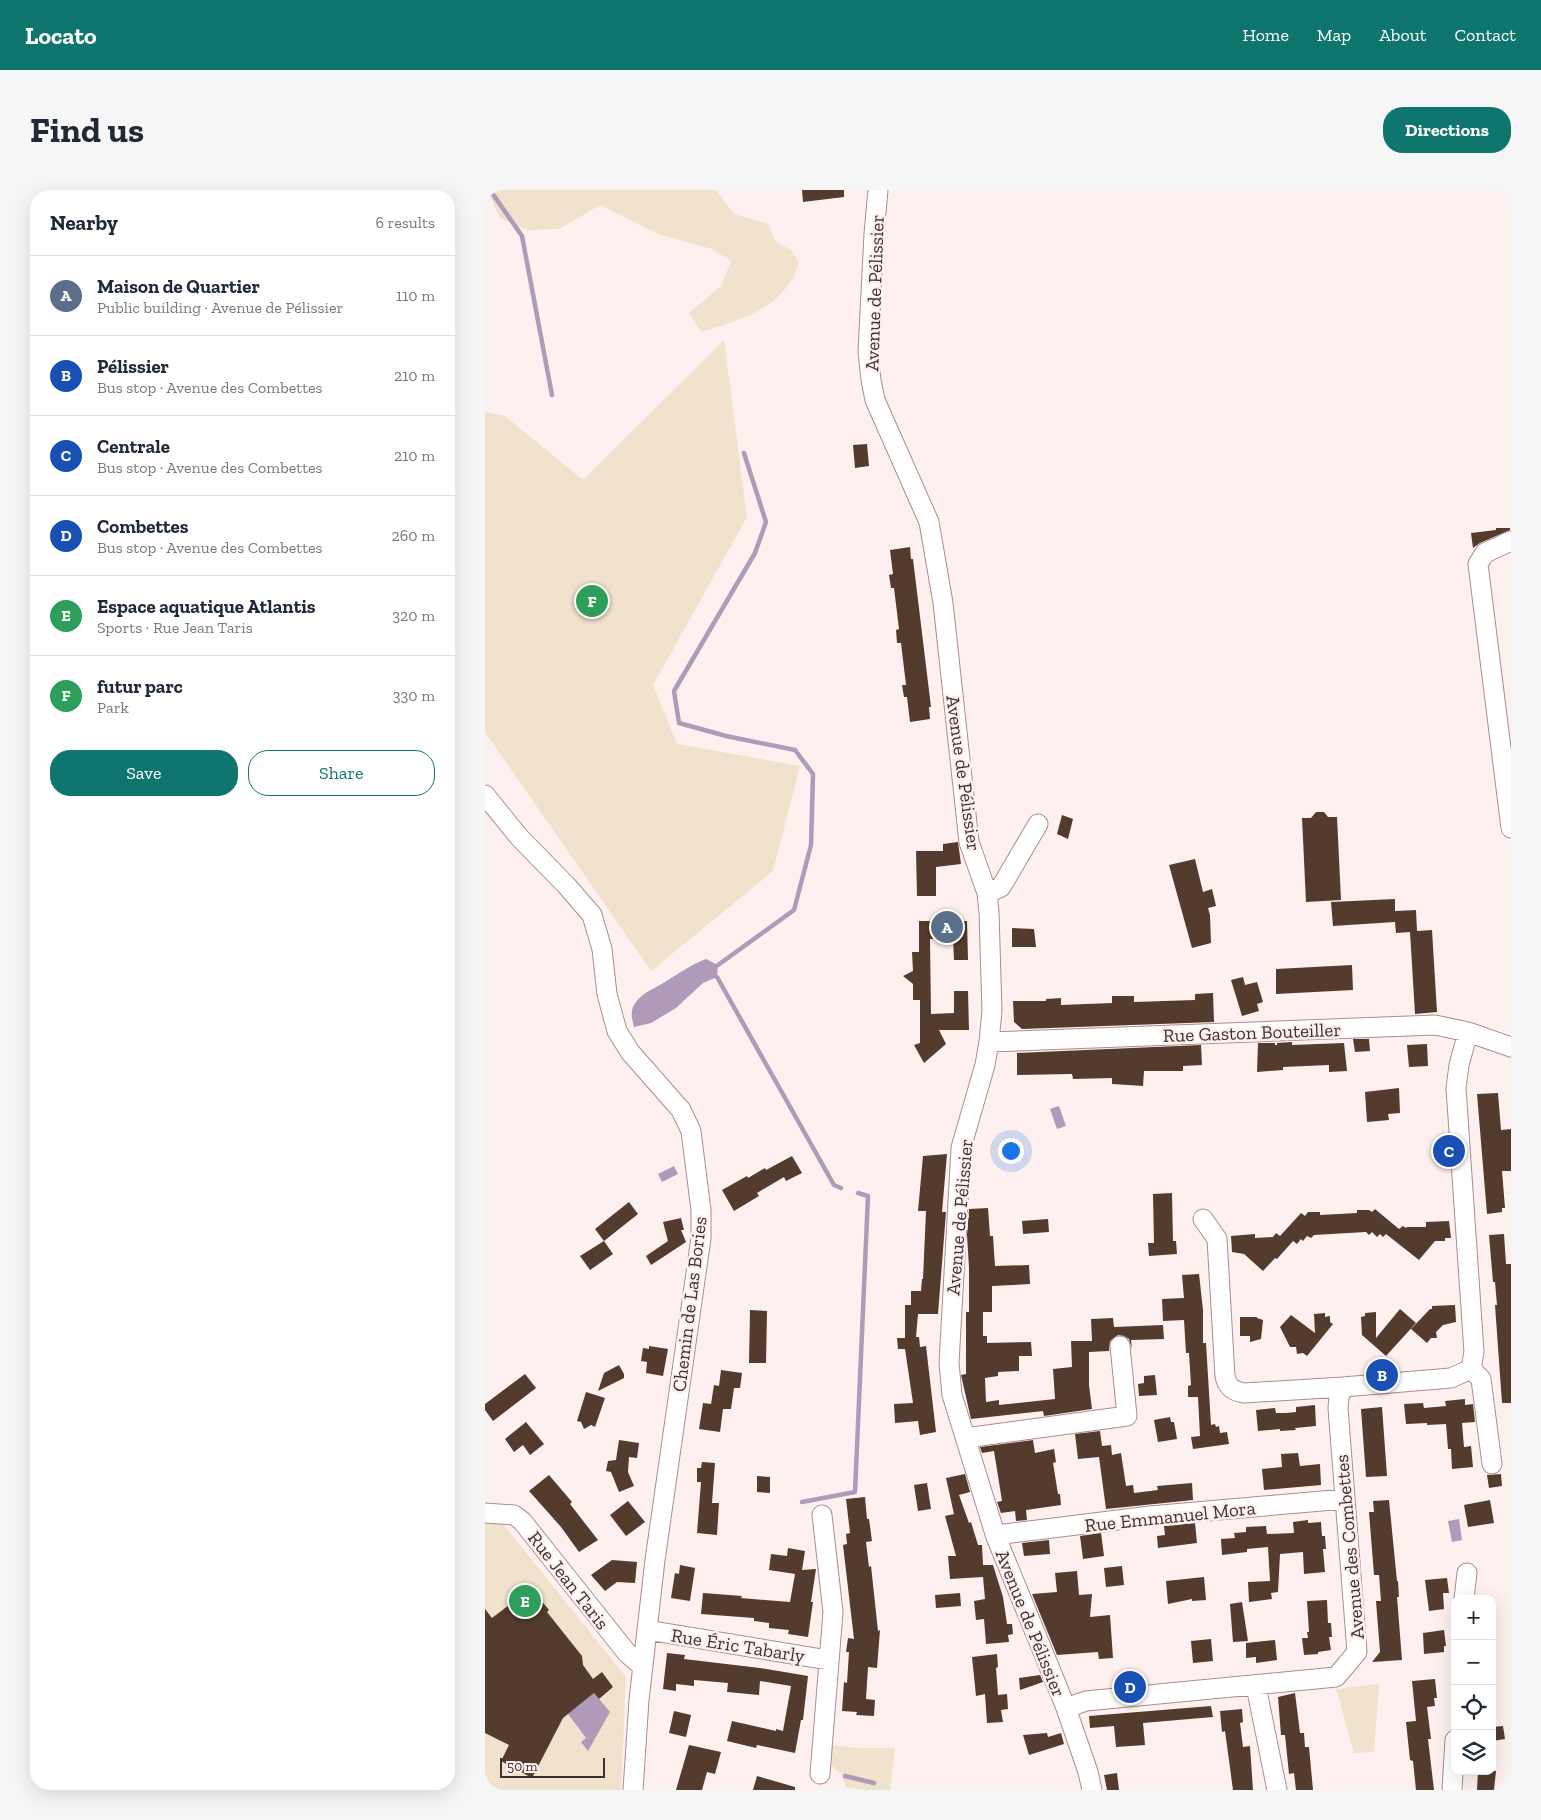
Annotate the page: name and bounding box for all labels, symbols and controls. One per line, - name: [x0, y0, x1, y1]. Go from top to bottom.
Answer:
- text: Locato: [25, 21, 97, 50]
- text: Home: [1242, 24, 1289, 46]
- text: Map: [1317, 24, 1351, 46]
- text: About: [1379, 24, 1426, 46]
- text: Contact: [1454, 24, 1516, 46]
- button: Directions: [1383, 107, 1511, 153]
- text: Find us: [30, 109, 144, 151]
- text: Nearby: [50, 210, 118, 235]
- text: 6 results: [375, 213, 435, 232]
- street label: Avenue de Pélissier: [860, 214, 889, 372]
- text: Maison de Quartier: [97, 275, 260, 298]
- text: A: [61, 286, 72, 305]
- text: 110 m: [396, 286, 435, 305]
- text: Public building · Avenue de Pélissier: [97, 298, 343, 317]
- text: Pélissier: [97, 355, 169, 378]
- text: B: [61, 366, 71, 385]
- text: 210 m: [394, 366, 435, 385]
- text: Bus stop · Avenue des Combettes: [97, 378, 323, 397]
- text: Centrale: [97, 435, 170, 458]
- text: C: [61, 446, 71, 465]
- text: 210 m: [394, 446, 435, 465]
- text: Bus stop · Avenue des Combettes: [97, 458, 323, 477]
- text: Combettes: [97, 515, 189, 538]
- text: D: [60, 526, 72, 545]
- text: 260 m: [392, 526, 435, 545]
- text: Bus stop · Avenue des Combettes: [97, 538, 323, 557]
- pin: F: [576, 582, 608, 620]
- text: Espace aquatique Atlantis: [97, 595, 316, 618]
- text: E: [61, 606, 71, 625]
- text: 320 m: [392, 606, 435, 625]
- text: Sports · Rue Jean Taris: [97, 618, 253, 637]
- text: futur parc: [97, 675, 183, 698]
- text: F: [61, 686, 71, 705]
- text: 330 m: [393, 686, 435, 705]
- street label: Avenue de Pélissier: [941, 694, 986, 852]
- text: Park: [97, 698, 129, 717]
- button: Save: [50, 750, 238, 796]
- button: Share: [248, 750, 435, 796]
- pin: A: [931, 908, 963, 946]
- street label: Rue Gaston Bouteiller: [1162, 1018, 1342, 1047]
- pin: C: [1433, 1132, 1465, 1170]
- street label: Avenue de Pélissier: [941, 1138, 978, 1296]
- your location: [998, 1138, 1024, 1164]
- street label: Chemin de Las Bories: [667, 1215, 712, 1393]
- pin: B: [1366, 1356, 1398, 1394]
- street label: Avenue des Combettes: [1330, 1454, 1369, 1640]
- street label: Rue Emmanuel Mora: [1083, 1496, 1257, 1537]
- street label: Rue Jean Taris: [523, 1527, 614, 1634]
- street label: Avenue de Pélissier: [990, 1546, 1071, 1700]
- pin: E: [509, 1582, 541, 1620]
- map controls: [1451, 1595, 1496, 1775]
- button: +: [1451, 1595, 1496, 1640]
- street label: Rue Éric Tabarly: [669, 1624, 807, 1667]
- button: −: [1451, 1640, 1496, 1685]
- pin: D: [1114, 1668, 1146, 1706]
- button: locate: [1451, 1685, 1496, 1730]
- button: layers: [1451, 1730, 1496, 1775]
- scale bar: [500, 1755, 605, 1778]
- text: 50 m: [507, 1758, 538, 1775]

